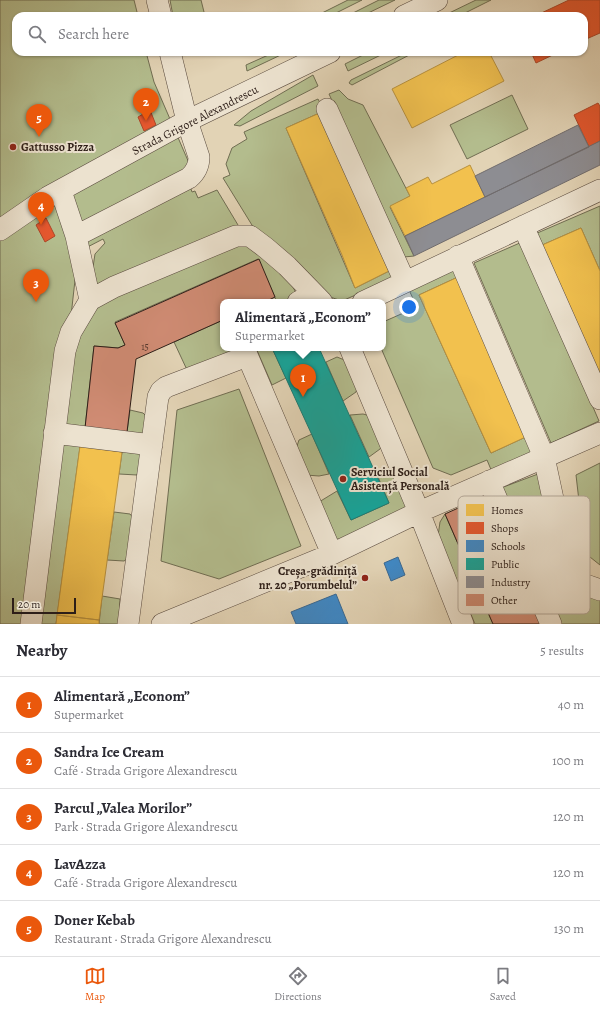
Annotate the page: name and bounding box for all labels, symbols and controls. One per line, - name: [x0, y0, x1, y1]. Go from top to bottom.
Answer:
- search box: [12, 12, 588, 56]
- icon: search: [26, 23, 48, 45]
- text: Search here: [58, 24, 129, 44]
- street label: Strada Grigore Alexandrescu: [129, 81, 261, 159]
- pin: 2: [133, 88, 159, 121]
- pin: 5: [26, 104, 52, 137]
- place label: Gattusso Pizza: [21, 139, 95, 155]
- marker: Gattusso Pizza: [8, 142, 18, 152]
- pin: 4: [28, 192, 54, 225]
- pin: 3: [23, 269, 49, 302]
- your location: [399, 297, 419, 317]
- popup: [220, 299, 386, 351]
- text: Alimentară „Econom”: [235, 307, 371, 327]
- text: Supermarket: [235, 327, 305, 344]
- house number: 15: [141, 340, 149, 353]
- pin: 1: [290, 364, 316, 397]
- place label: Serviciul Social Asistență Personală: [350, 464, 450, 494]
- marker: Serviciul Social Asistență Personală: [338, 474, 348, 484]
- legend: [458, 496, 590, 614]
- text: Homes: [491, 503, 523, 518]
- text: Shops: [491, 521, 518, 536]
- text: Schools: [491, 539, 525, 554]
- text: Public: [491, 557, 519, 572]
- place label: Creșa-grădiniță nr. 20 „Porumbelul”: [259, 563, 357, 593]
- marker: Creșa-grădiniță nr. 20 „Porumbelul”: [360, 573, 370, 583]
- text: Industry: [491, 575, 530, 590]
- text: Other: [491, 593, 517, 608]
- scale bar: [12, 596, 76, 615]
- text: 20 m: [18, 597, 40, 612]
- text: Nearby: [16, 639, 67, 662]
- text: 5 results: [540, 642, 584, 659]
- text: Alimentară „Econom”: [54, 686, 190, 706]
- text: 1: [27, 696, 31, 713]
- text: 40 m: [558, 696, 584, 713]
- text: Supermarket: [54, 706, 124, 723]
- text: Sandra Ice Cream: [54, 742, 164, 762]
- text: 2: [26, 752, 32, 769]
- text: 100 m: [552, 752, 584, 769]
- text: Café · Strada Grigore Alexandrescu: [54, 762, 237, 779]
- text: Parcul „Valea Morilor”: [54, 798, 192, 818]
- text: 3: [26, 808, 32, 825]
- text: 120 m: [553, 808, 584, 825]
- text: Park · Strada Grigore Alexandrescu: [54, 818, 238, 835]
- text: LavAzza: [54, 854, 106, 874]
- text: 4: [26, 864, 32, 881]
- text: 120 m: [553, 864, 584, 881]
- text: Café · Strada Grigore Alexandrescu: [54, 874, 237, 891]
- text: Doner Kebab: [54, 910, 135, 930]
- text: 5: [26, 920, 32, 937]
- text: 130 m: [554, 920, 584, 937]
- text: Restaurant · Strada Grigore Alexandrescu: [54, 930, 272, 947]
- tab: Map: [84, 965, 106, 1004]
- tab: Directions: [274, 965, 322, 1004]
- tab: Saved: [490, 965, 516, 1004]

